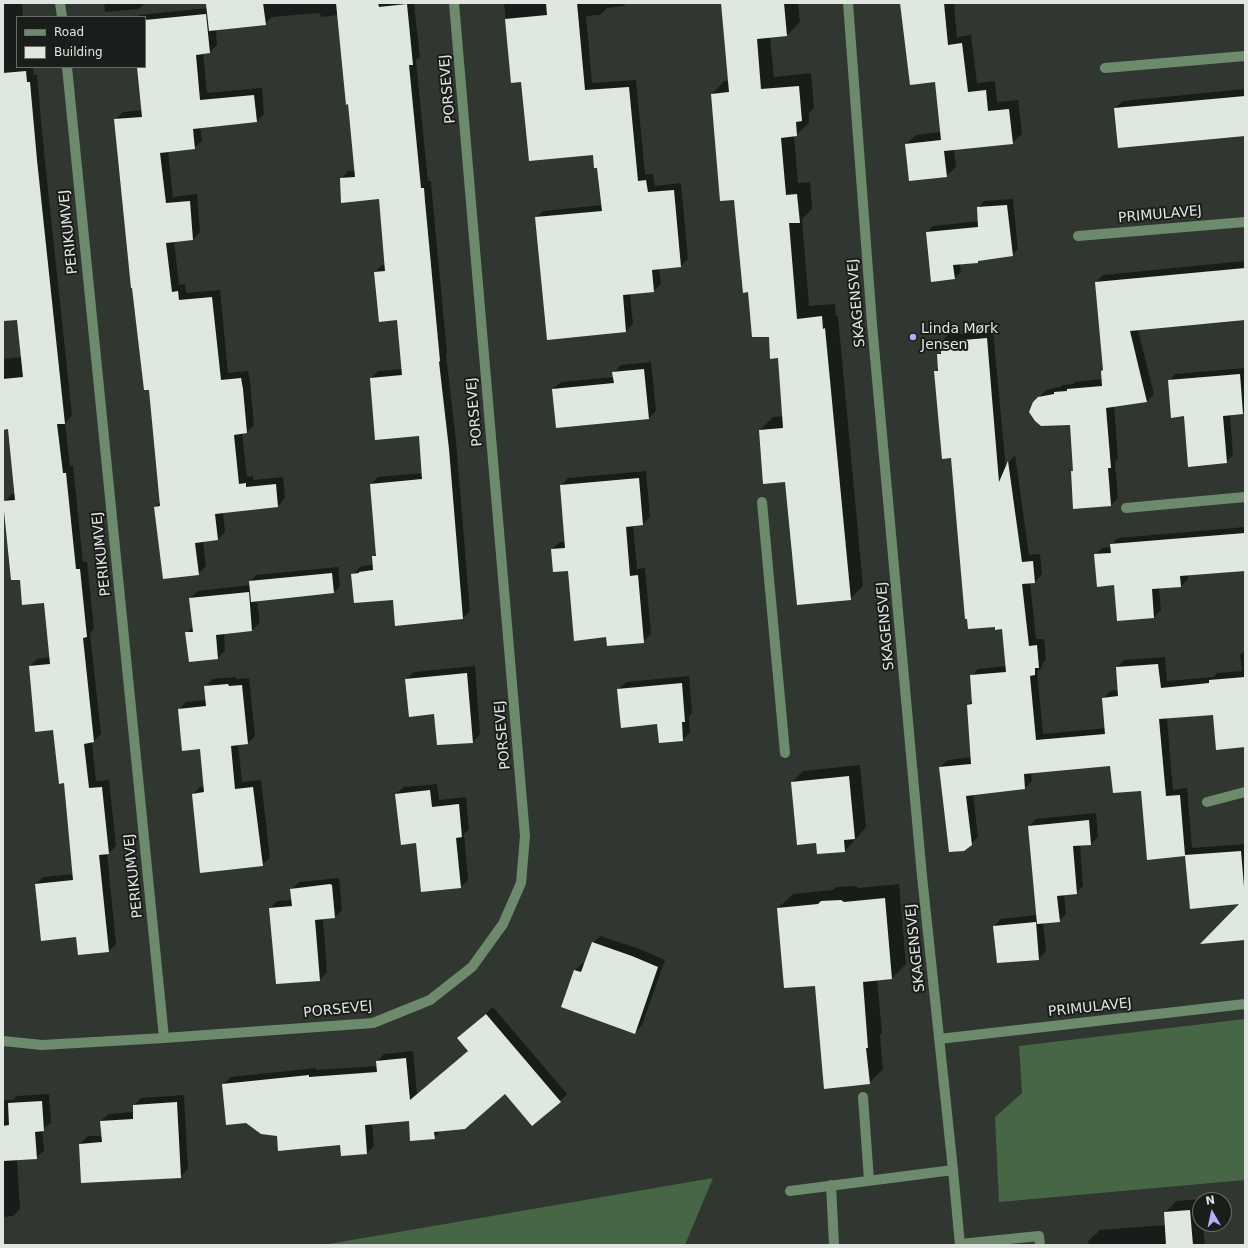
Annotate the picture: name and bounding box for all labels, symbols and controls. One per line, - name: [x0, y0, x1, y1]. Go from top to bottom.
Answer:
- legend: [16, 16, 146, 68]
- text: Road: [54, 25, 84, 39]
- text: Building: [54, 45, 103, 59]
- street label: PORSEVEJ: [437, 54, 459, 124]
- street label: PERIKUMVEJ: [56, 189, 82, 275]
- street label: PRIMULAVEJ: [1117, 203, 1203, 227]
- street label: SKAGENSVEJ: [845, 258, 869, 348]
- place label: Linda Mørk Jensen: [921, 321, 998, 354]
- marker: Linda Mørk Jensen: [908, 332, 918, 342]
- street label: PORSEVEJ: [464, 377, 486, 447]
- street label: PERIKUMVEJ: [89, 511, 115, 597]
- street label: SKAGENSVEJ: [874, 581, 898, 671]
- street label: PORSEVEJ: [492, 700, 514, 770]
- street label: PERIKUMVEJ: [121, 833, 147, 919]
- street label: SKAGENSVEJ: [903, 903, 929, 993]
- street label: PRIMULAVEJ: [1047, 995, 1133, 1021]
- street label: PORSEVEJ: [303, 998, 373, 1022]
- north arrow: [1192, 1192, 1232, 1232]
- text: N: [1205, 1194, 1216, 1208]

